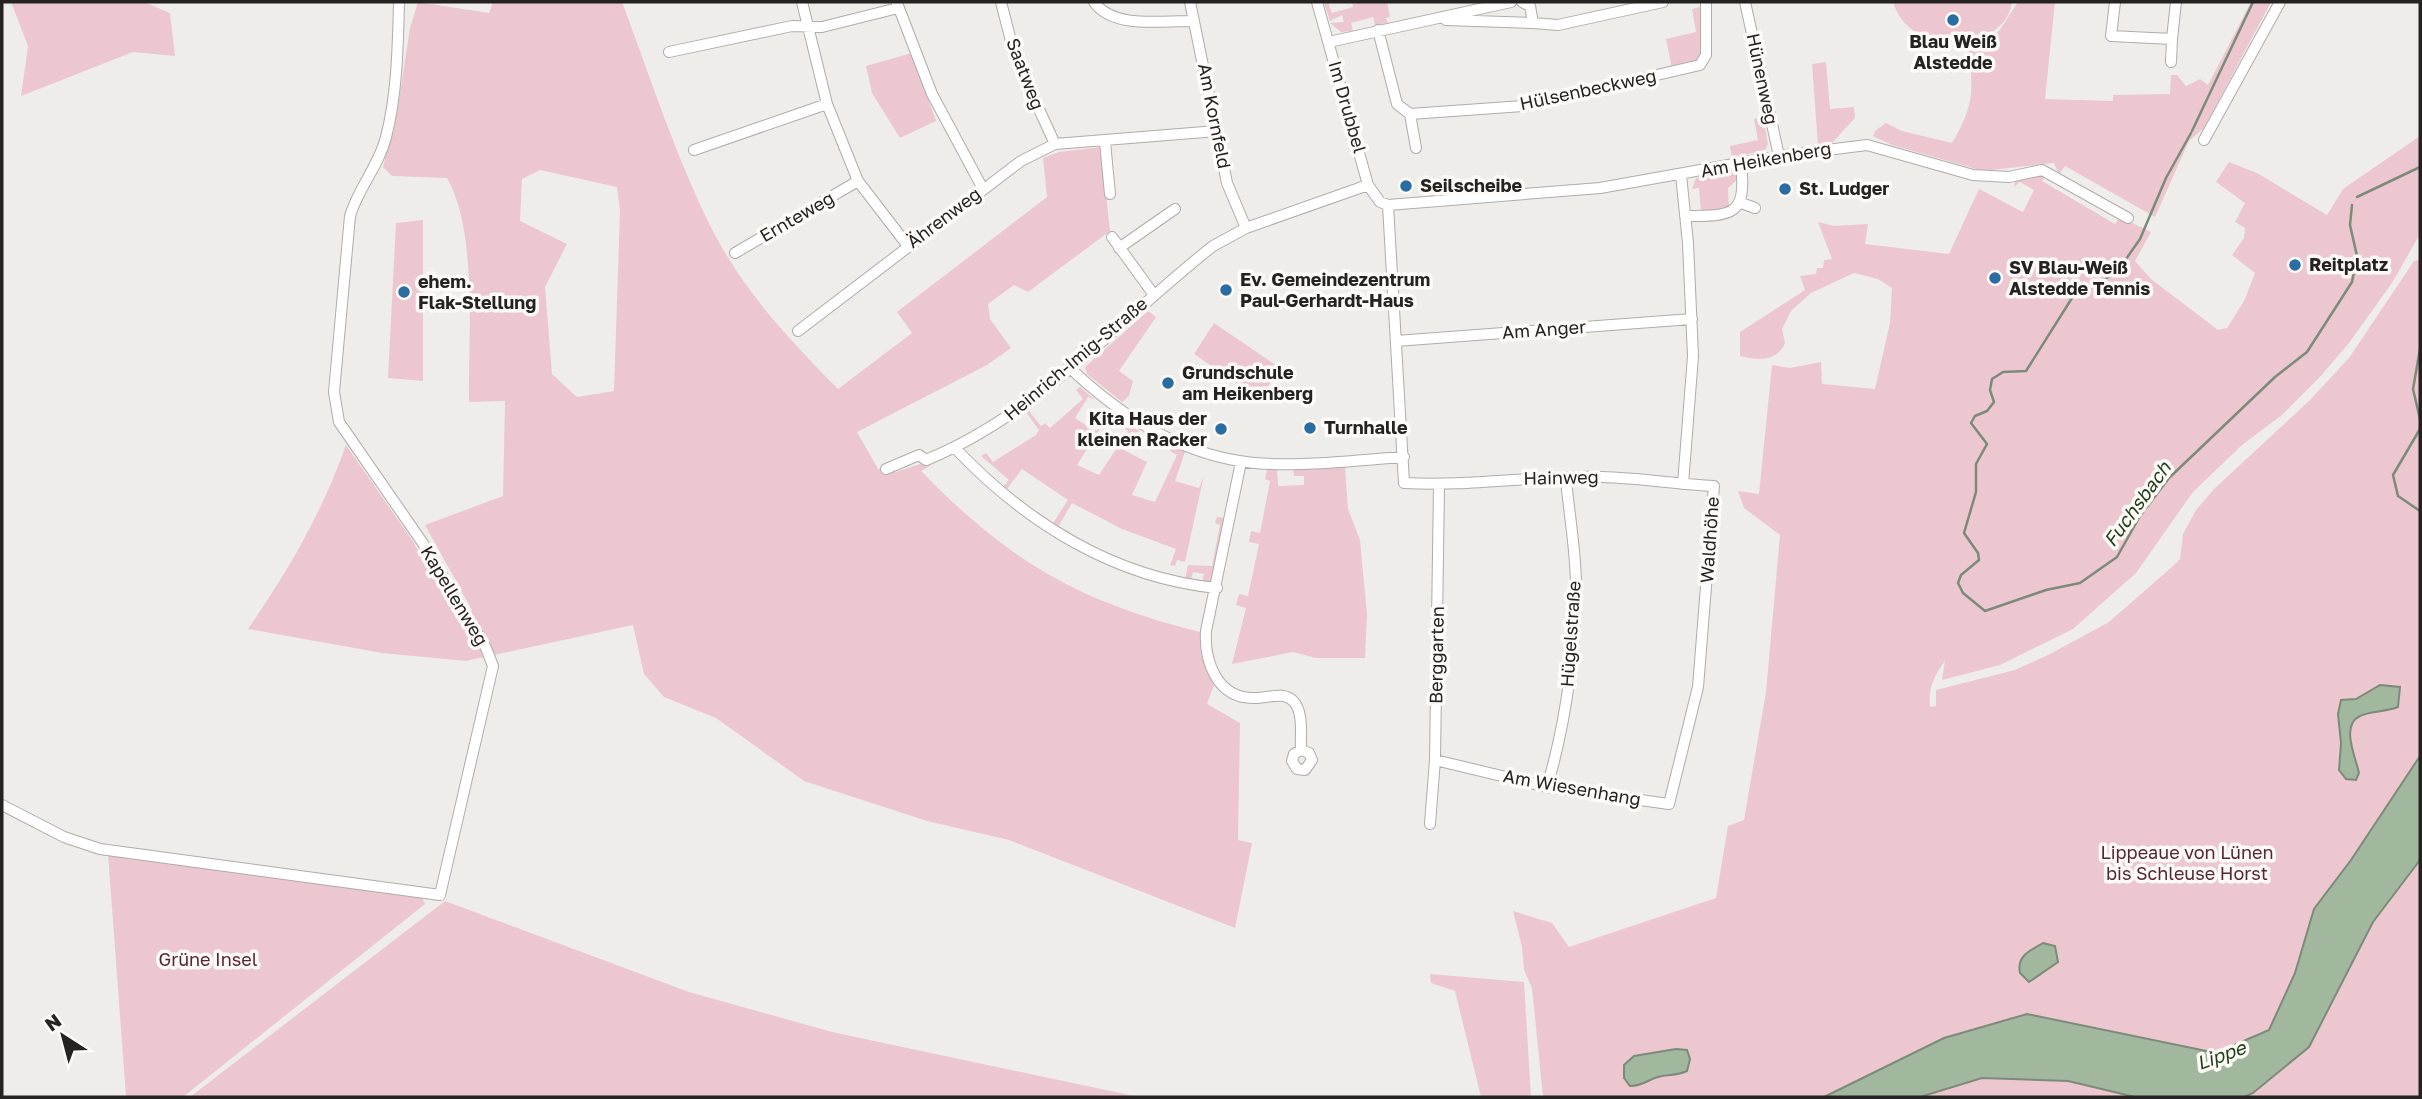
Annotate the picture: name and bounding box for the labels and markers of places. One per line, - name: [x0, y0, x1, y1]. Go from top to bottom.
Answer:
- marker: Blau Weiß Alstedde: [1945, 12, 1961, 28]
- place label: Blau Weiß Alstedde: [1909, 30, 1997, 73]
- place label: Seilscheibe: [1420, 174, 1523, 196]
- place label: St. Ludger: [1799, 177, 1889, 199]
- marker: Seilscheibe: [1398, 178, 1414, 194]
- marker: St. Ludger: [1777, 181, 1793, 197]
- place label: Reitplatz: [2309, 253, 2388, 275]
- place label: SV Blau-Weiß Alstedde Tennis: [2009, 256, 2150, 299]
- marker: Reitplatz: [2287, 257, 2303, 273]
- place label: Ev. Gemeindezentrum Paul-Gerhardt-Haus: [1240, 268, 1430, 311]
- place label: ehem. Flak-Stellung: [418, 270, 536, 313]
- marker: SV Blau-Weiß Alstedde Tennis: [1987, 270, 2003, 286]
- marker: Ev. Gemeindezentrum Paul-Gerhardt-Haus: [1218, 282, 1234, 298]
- marker: ehem. Flak-Stellung: [396, 284, 412, 300]
- place label: Grundschule am Heikenberg: [1182, 361, 1313, 404]
- marker: Grundschule am Heikenberg: [1160, 375, 1176, 391]
- place label: Kita Haus der kleinen Racker: [1077, 407, 1207, 450]
- place label: Turnhalle: [1324, 416, 1408, 438]
- marker: Turnhalle: [1302, 420, 1318, 436]
- marker: Kita Haus der kleinen Racker: [1213, 421, 1229, 437]

